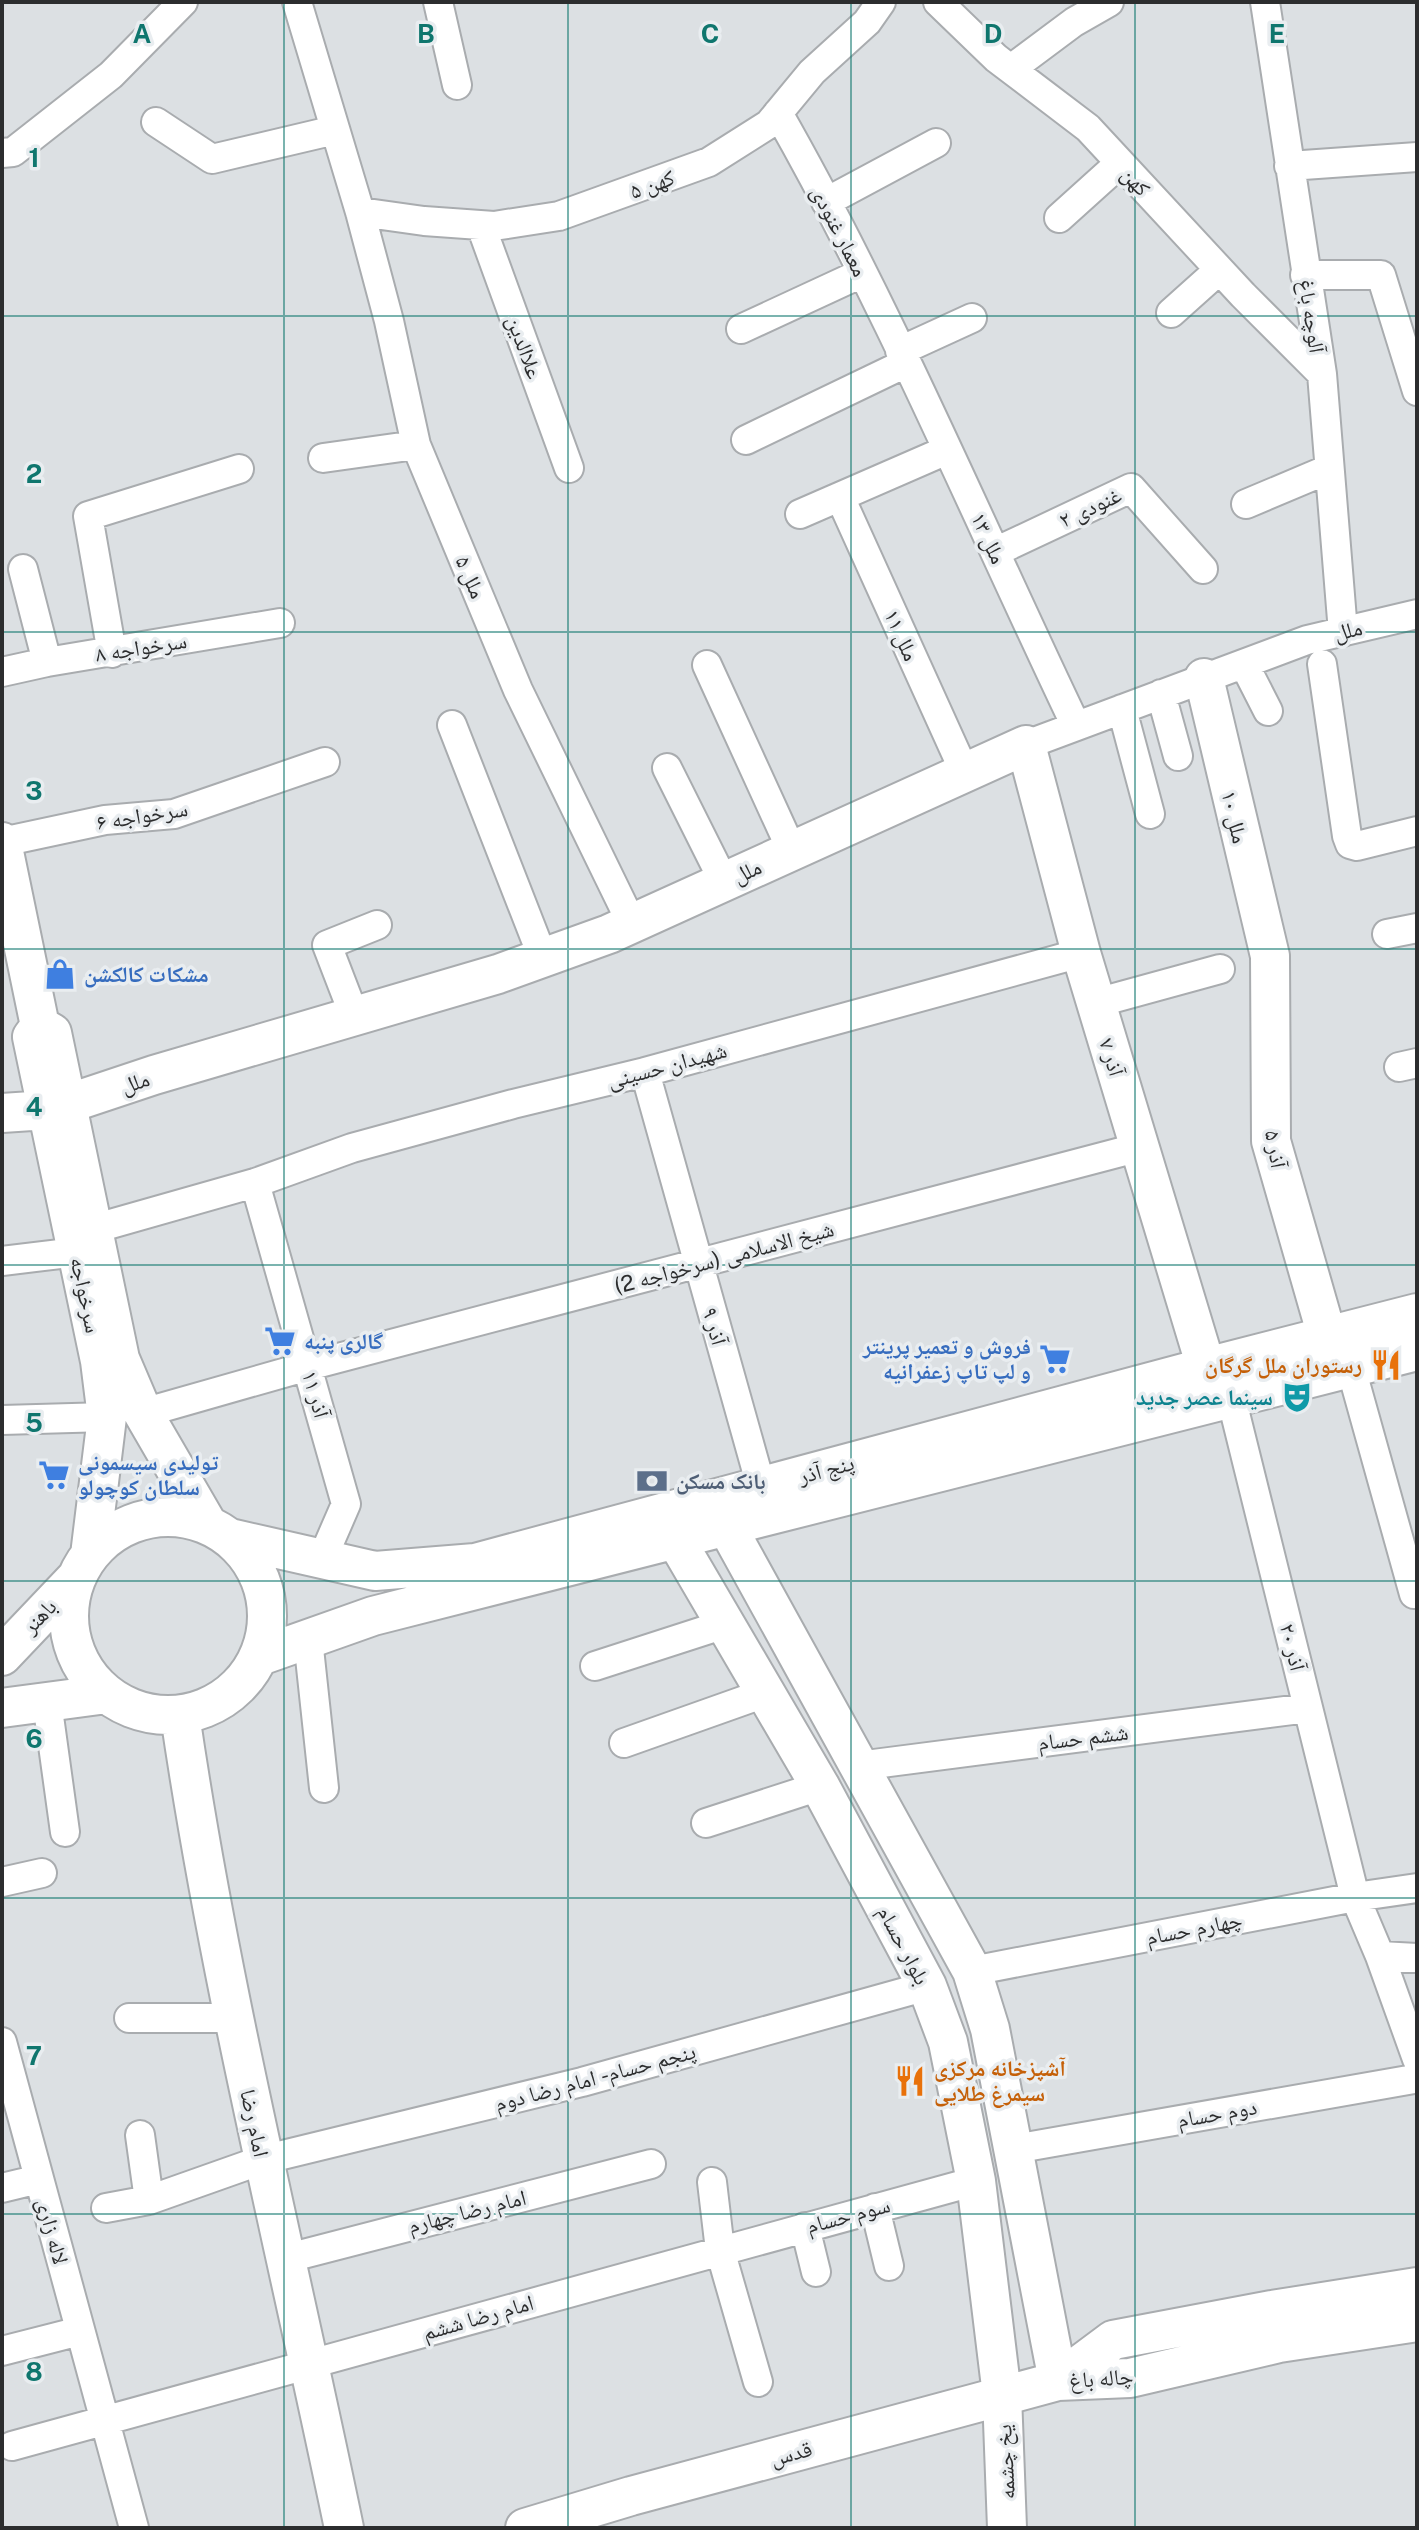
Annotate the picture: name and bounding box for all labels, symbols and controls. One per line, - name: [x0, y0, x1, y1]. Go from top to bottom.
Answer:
- text: A: [133, 18, 152, 49]
- text: B: [417, 18, 435, 49]
- text: C: [701, 18, 719, 49]
- text: D: [984, 18, 1002, 49]
- text: E: [1269, 18, 1285, 49]
- text: 1: [28, 142, 40, 173]
- street label: کهن: [1115, 161, 1156, 202]
- street label: ۵ کهن: [626, 164, 678, 205]
- street label: معمار غنودی: [805, 181, 874, 281]
- street label: آلوچه باغ: [1292, 277, 1331, 355]
- street label: علاالدین: [501, 312, 548, 382]
- text: 2: [26, 458, 42, 489]
- street label: ۲ غنودی: [1055, 481, 1126, 534]
- street label: ملل ۱۳: [965, 508, 1012, 568]
- street label: ملل ۵: [450, 552, 491, 603]
- street label: ۱۱ ملل: [878, 605, 925, 665]
- street label: ملل: [1331, 614, 1365, 647]
- street label: ۸ سرخواجه: [94, 627, 188, 667]
- text: 3: [25, 775, 43, 806]
- street label: ۱۰ ملل: [1215, 788, 1254, 846]
- street label: سرخواجه ۶: [95, 795, 189, 835]
- street label: ملل: [729, 853, 766, 890]
- shop icon: مشکات کالکشن: [43, 957, 77, 991]
- place label: مشکات کالکشن: [84, 961, 209, 988]
- street label: آذر ۷: [1094, 1035, 1130, 1079]
- street label: شهیدان حسینی: [604, 1037, 730, 1094]
- street label: ملل: [117, 1065, 153, 1100]
- text: 4: [25, 1091, 43, 1122]
- street label: آذر ۵: [1260, 1128, 1292, 1170]
- street label: شیخ الاسلامی (سرخواجه 2): [611, 1215, 837, 1300]
- street label: سرخواجه: [65, 1255, 107, 1335]
- street label: ۹ آذر: [697, 1304, 733, 1348]
- supermarket icon: گالری پنبه: [263, 1324, 297, 1358]
- place label: گالری پنبه: [304, 1328, 383, 1355]
- place label: فروش و تعمیر پرینتر و لپ تاپ زعفرانیه: [862, 1333, 1031, 1385]
- supermarket icon: فروش و تعمیر پرینتر و لپ تاپ زعفرانیه: [1038, 1342, 1072, 1376]
- restaurant icon: رستوران ملل گرگان: [1369, 1348, 1403, 1382]
- place label: رستوران ملل گرگان: [1205, 1352, 1362, 1379]
- street label: آذر ۱۱: [297, 1367, 335, 1421]
- theatre icon: سینما عصر جدید: [1280, 1380, 1314, 1414]
- place label: سینما عصر جدید: [1136, 1384, 1273, 1410]
- text: 5: [25, 1407, 43, 1438]
- place label: تولیدی سیسمونی سلطان کوچولو: [78, 1449, 218, 1501]
- street label: پنج آذر: [794, 1449, 857, 1490]
- supermarket icon: تولیدی سیسمونی سلطان کوچولو: [37, 1458, 71, 1492]
- bank icon: بانک مسکن: [635, 1464, 669, 1498]
- place label: بانک مسکن: [676, 1468, 766, 1495]
- street label: باهنر: [16, 1593, 62, 1639]
- street label: ۲۰ آذر: [1275, 1621, 1312, 1674]
- street label: ششم حسام: [1036, 1719, 1130, 1757]
- text: 6: [25, 1723, 43, 1754]
- street label: بلوار حسام: [871, 1901, 936, 1990]
- street label: چهارم حسام: [1144, 1906, 1245, 1952]
- street label: پنجم حسام - امام رضا دوم: [492, 2038, 699, 2118]
- text: 7: [26, 2040, 42, 2071]
- place label: آشپزخانه مرکزی سیمرغ طلایی: [934, 2055, 1066, 2108]
- restaurant icon: آشپزخانه مرکزی سیمرغ طلایی: [893, 2064, 927, 2098]
- street label: امام رضا: [233, 2087, 275, 2160]
- street label: دوم حسام: [1175, 2093, 1259, 2135]
- street label: امام رضا چهارم: [405, 2184, 529, 2240]
- street label: سوم حسام: [803, 2191, 893, 2241]
- street label: لاله زاری: [31, 2195, 74, 2267]
- street label: امام رضا ششم: [419, 2289, 537, 2347]
- text: 8: [25, 2356, 43, 2387]
- street label: چاله باغ: [1068, 2363, 1134, 2394]
- street label: یخ چشمه: [990, 2424, 1021, 2500]
- street label: قدس: [767, 2435, 815, 2472]

